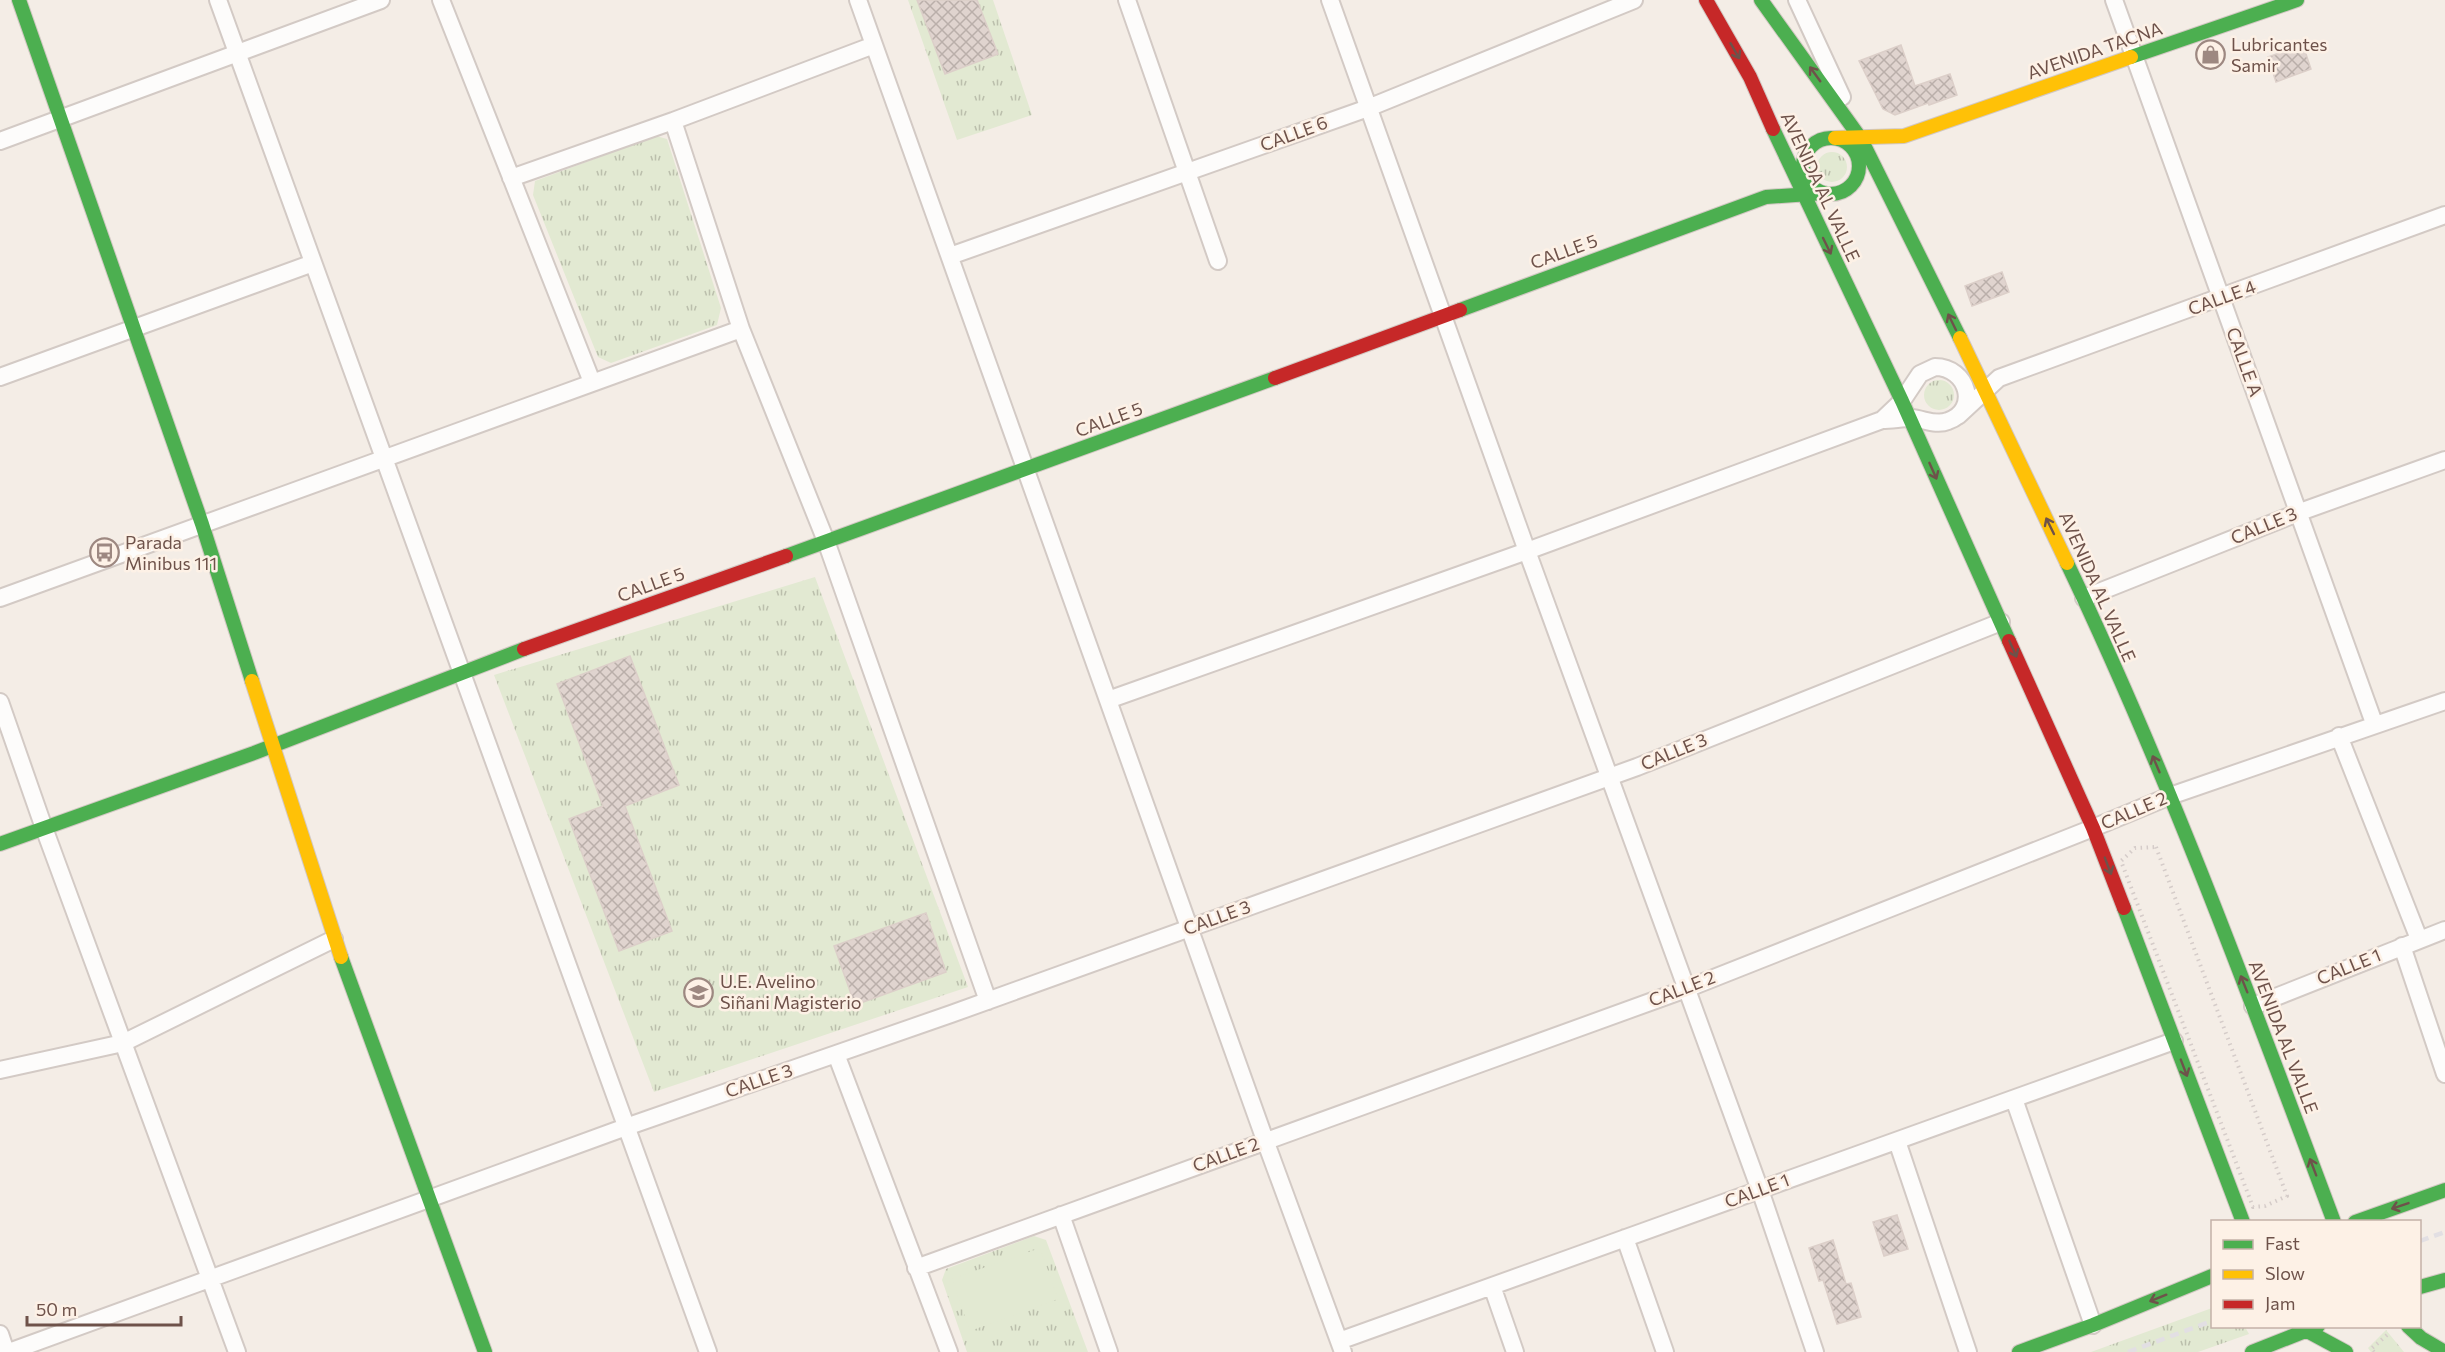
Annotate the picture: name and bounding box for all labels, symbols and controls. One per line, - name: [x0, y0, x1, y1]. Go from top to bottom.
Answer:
- street label: AVENIDA TACNA: [2024, 17, 2165, 83]
- place label: Lubricantes Samir: [2231, 33, 2327, 76]
- shop icon: Lubricantes Samir: [2194, 39, 2226, 71]
- one-way arrow: [1729, 42, 1741, 59]
- one-way arrow: [1809, 67, 1821, 83]
- street label: AVENIDA AL VALLE: [1777, 108, 1865, 265]
- street label: CALLE 6: [1257, 111, 1331, 155]
- street label: CALLE 5: [1527, 229, 1600, 273]
- one-way arrow: [1822, 237, 1834, 255]
- street label: CALLE 4: [2185, 275, 2259, 319]
- one-way arrow: [1946, 314, 1957, 332]
- street label: CALLE A: [2222, 324, 2268, 399]
- street label: CALLE 5: [1072, 397, 1145, 441]
- one-way arrow: [1928, 462, 1939, 480]
- street label: CALLE 3: [2227, 502, 2300, 548]
- street label: AVENIDA AL VALLE: [2055, 508, 2141, 665]
- one-way arrow: [2044, 517, 2056, 535]
- place label: Parada Minibus 111: [125, 531, 217, 574]
- bus stop icon: Parada Minibus 111: [88, 537, 120, 569]
- street label: CALLE 5: [614, 562, 687, 606]
- one-way arrow: [2009, 640, 2020, 658]
- street label: CALLE 3: [1637, 728, 1710, 774]
- one-way arrow: [2150, 756, 2161, 774]
- street label: CALLE 2: [2097, 786, 2170, 834]
- one-way arrow: [2103, 857, 2114, 875]
- street label: CALLE 3: [1180, 895, 1253, 939]
- street label: CALLE 1: [2313, 943, 2384, 989]
- street label: AVENIDA AL VALLE: [2245, 957, 2323, 1116]
- street label: CALLE 2: [1645, 965, 1718, 1011]
- place label: U.E. Avelino Siñani Magisterio: [720, 970, 862, 1013]
- one-way arrow: [2238, 975, 2249, 994]
- school or university icon: U.E. Avelino Siñani Magisterio: [683, 976, 715, 1008]
- street label: CALLE 3: [722, 1058, 795, 1102]
- one-way arrow: [2180, 1059, 2191, 1077]
- street label: CALLE 2: [1189, 1132, 1262, 1176]
- one-way arrow: [2307, 1158, 2318, 1177]
- street label: CALLE 1: [1721, 1168, 1792, 1212]
- one-way arrow: [2391, 1201, 2410, 1212]
- legend: [2211, 1220, 2421, 1328]
- text: Fast: [2265, 1232, 2300, 1254]
- text: Slow: [2265, 1262, 2305, 1284]
- scale bar: [27, 1289, 182, 1327]
- text: Jam: [2265, 1292, 2295, 1314]
- one-way arrow: [2150, 1293, 2168, 1304]
- text: 50 m: [36, 1298, 77, 1320]

